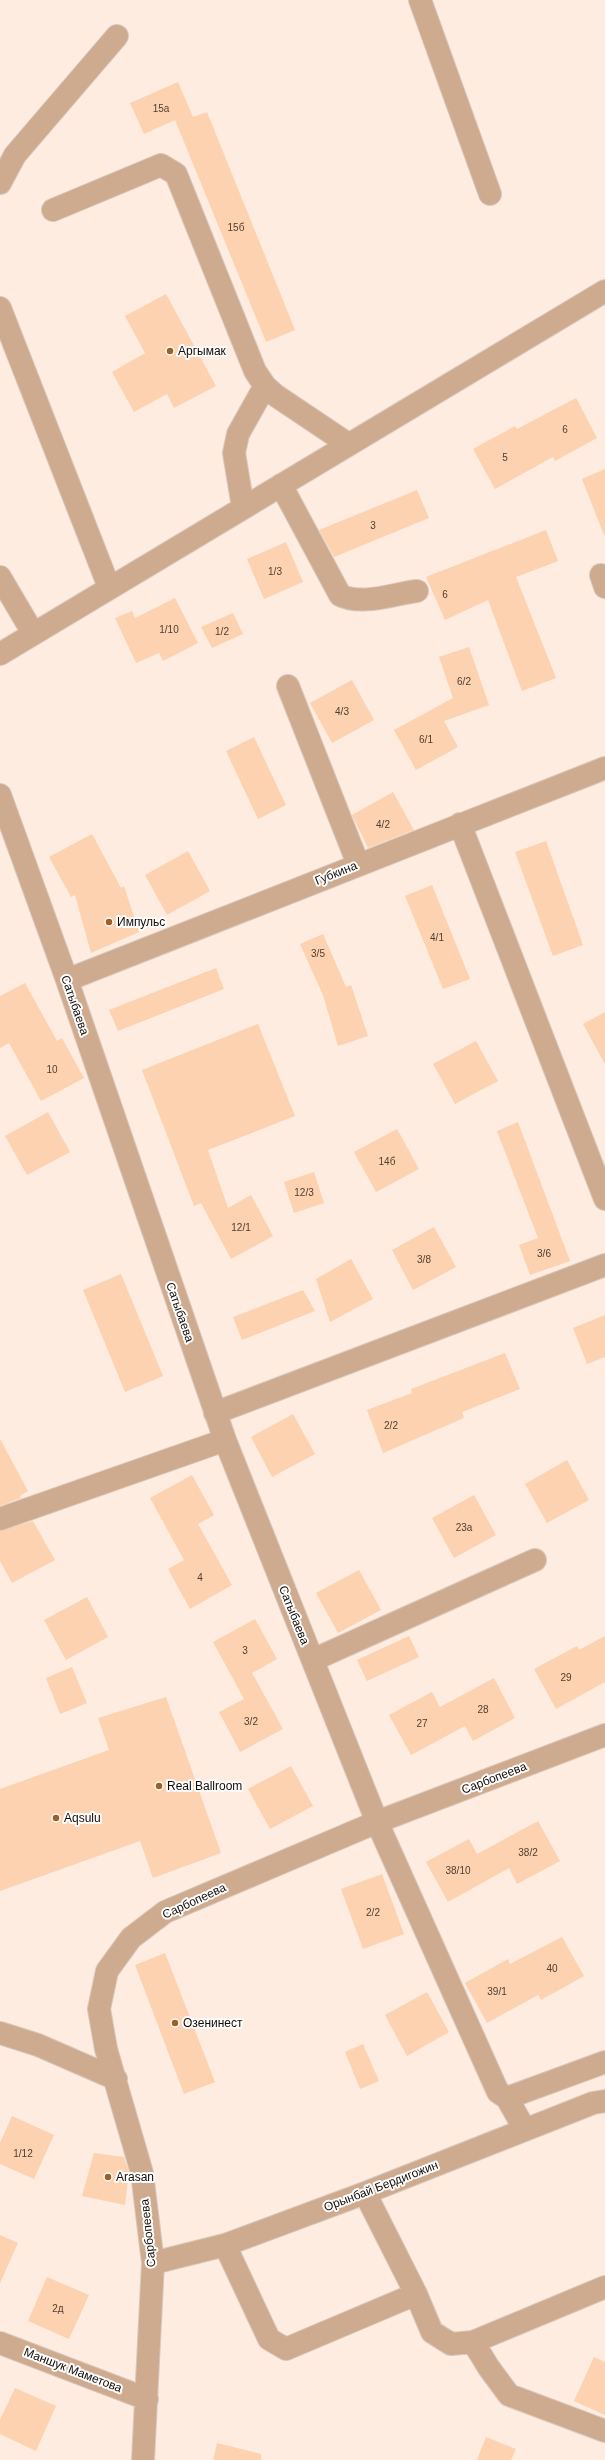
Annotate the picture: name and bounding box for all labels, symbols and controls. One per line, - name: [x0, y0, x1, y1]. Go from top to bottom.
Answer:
- house number: 15а: [153, 103, 170, 114]
- house number: 15б: [228, 222, 245, 233]
- place label: Аргымак: [178, 344, 227, 358]
- marker: Аргымак: [165, 346, 175, 356]
- house number: 6: [562, 424, 568, 435]
- house number: 5: [502, 452, 508, 463]
- house number: 3: [370, 520, 376, 531]
- house number: 1/3: [268, 566, 282, 577]
- house number: 6: [442, 589, 448, 600]
- house number: 1/10: [159, 624, 179, 635]
- house number: 1/2: [215, 626, 229, 637]
- house number: 6/2: [457, 676, 471, 687]
- house number: 4/3: [335, 706, 349, 717]
- house number: 6/1: [419, 734, 433, 745]
- house number: 4/2: [376, 819, 390, 830]
- street label: Губкина: [313, 858, 359, 888]
- place label: Импульс: [117, 915, 165, 929]
- marker: Импульс: [104, 917, 114, 927]
- house number: 4/1: [430, 932, 444, 943]
- house number: 3/5: [311, 948, 325, 959]
- street label: Сатыбаева: [58, 973, 92, 1037]
- house number: 10: [46, 1064, 58, 1075]
- house number: 14б: [379, 1156, 396, 1167]
- house number: 12/3: [294, 1187, 314, 1198]
- house number: 12/1: [231, 1222, 251, 1233]
- house number: 3/6: [537, 1248, 551, 1259]
- house number: 3/8: [417, 1254, 431, 1265]
- street label: Сатыбаева: [163, 1280, 197, 1344]
- house number: 2/2: [384, 1420, 398, 1431]
- house number: 23а: [456, 1522, 473, 1533]
- house number: 4: [197, 1572, 203, 1583]
- street label: Сатыбаева: [276, 1584, 312, 1647]
- house number: 3: [242, 1645, 248, 1656]
- house number: 29: [560, 1672, 572, 1683]
- house number: 28: [477, 1704, 489, 1715]
- house number: 3/2: [244, 1716, 258, 1727]
- house number: 27: [416, 1718, 428, 1729]
- street label: Сарбопеева: [460, 1759, 529, 1797]
- place label: Real Ballroom: [167, 1779, 242, 1793]
- marker: Real Ballroom: [154, 1781, 164, 1791]
- place label: Aqsulu: [64, 1811, 101, 1825]
- marker: Aqsulu: [51, 1813, 61, 1823]
- house number: 38/2: [518, 1847, 538, 1858]
- house number: 38/10: [445, 1865, 471, 1876]
- street label: Сарбопеева: [160, 1880, 228, 1922]
- house number: 2/2: [366, 1907, 380, 1918]
- house number: 40: [546, 1963, 558, 1974]
- house number: 39/1: [487, 1986, 507, 1997]
- place label: Озенинест: [183, 2016, 243, 2030]
- marker: Озенинест: [170, 2018, 180, 2028]
- house number: 1/12: [13, 2148, 33, 2159]
- street label: Орынбай Бердигожин: [322, 2158, 440, 2214]
- place label: Arasan: [116, 2170, 154, 2184]
- marker: Arasan: [103, 2172, 113, 2182]
- street label: Сарбопеева: [137, 2198, 159, 2268]
- house number: 2д: [52, 2303, 64, 2314]
- street label: Маншук Маметова: [22, 2345, 124, 2395]

